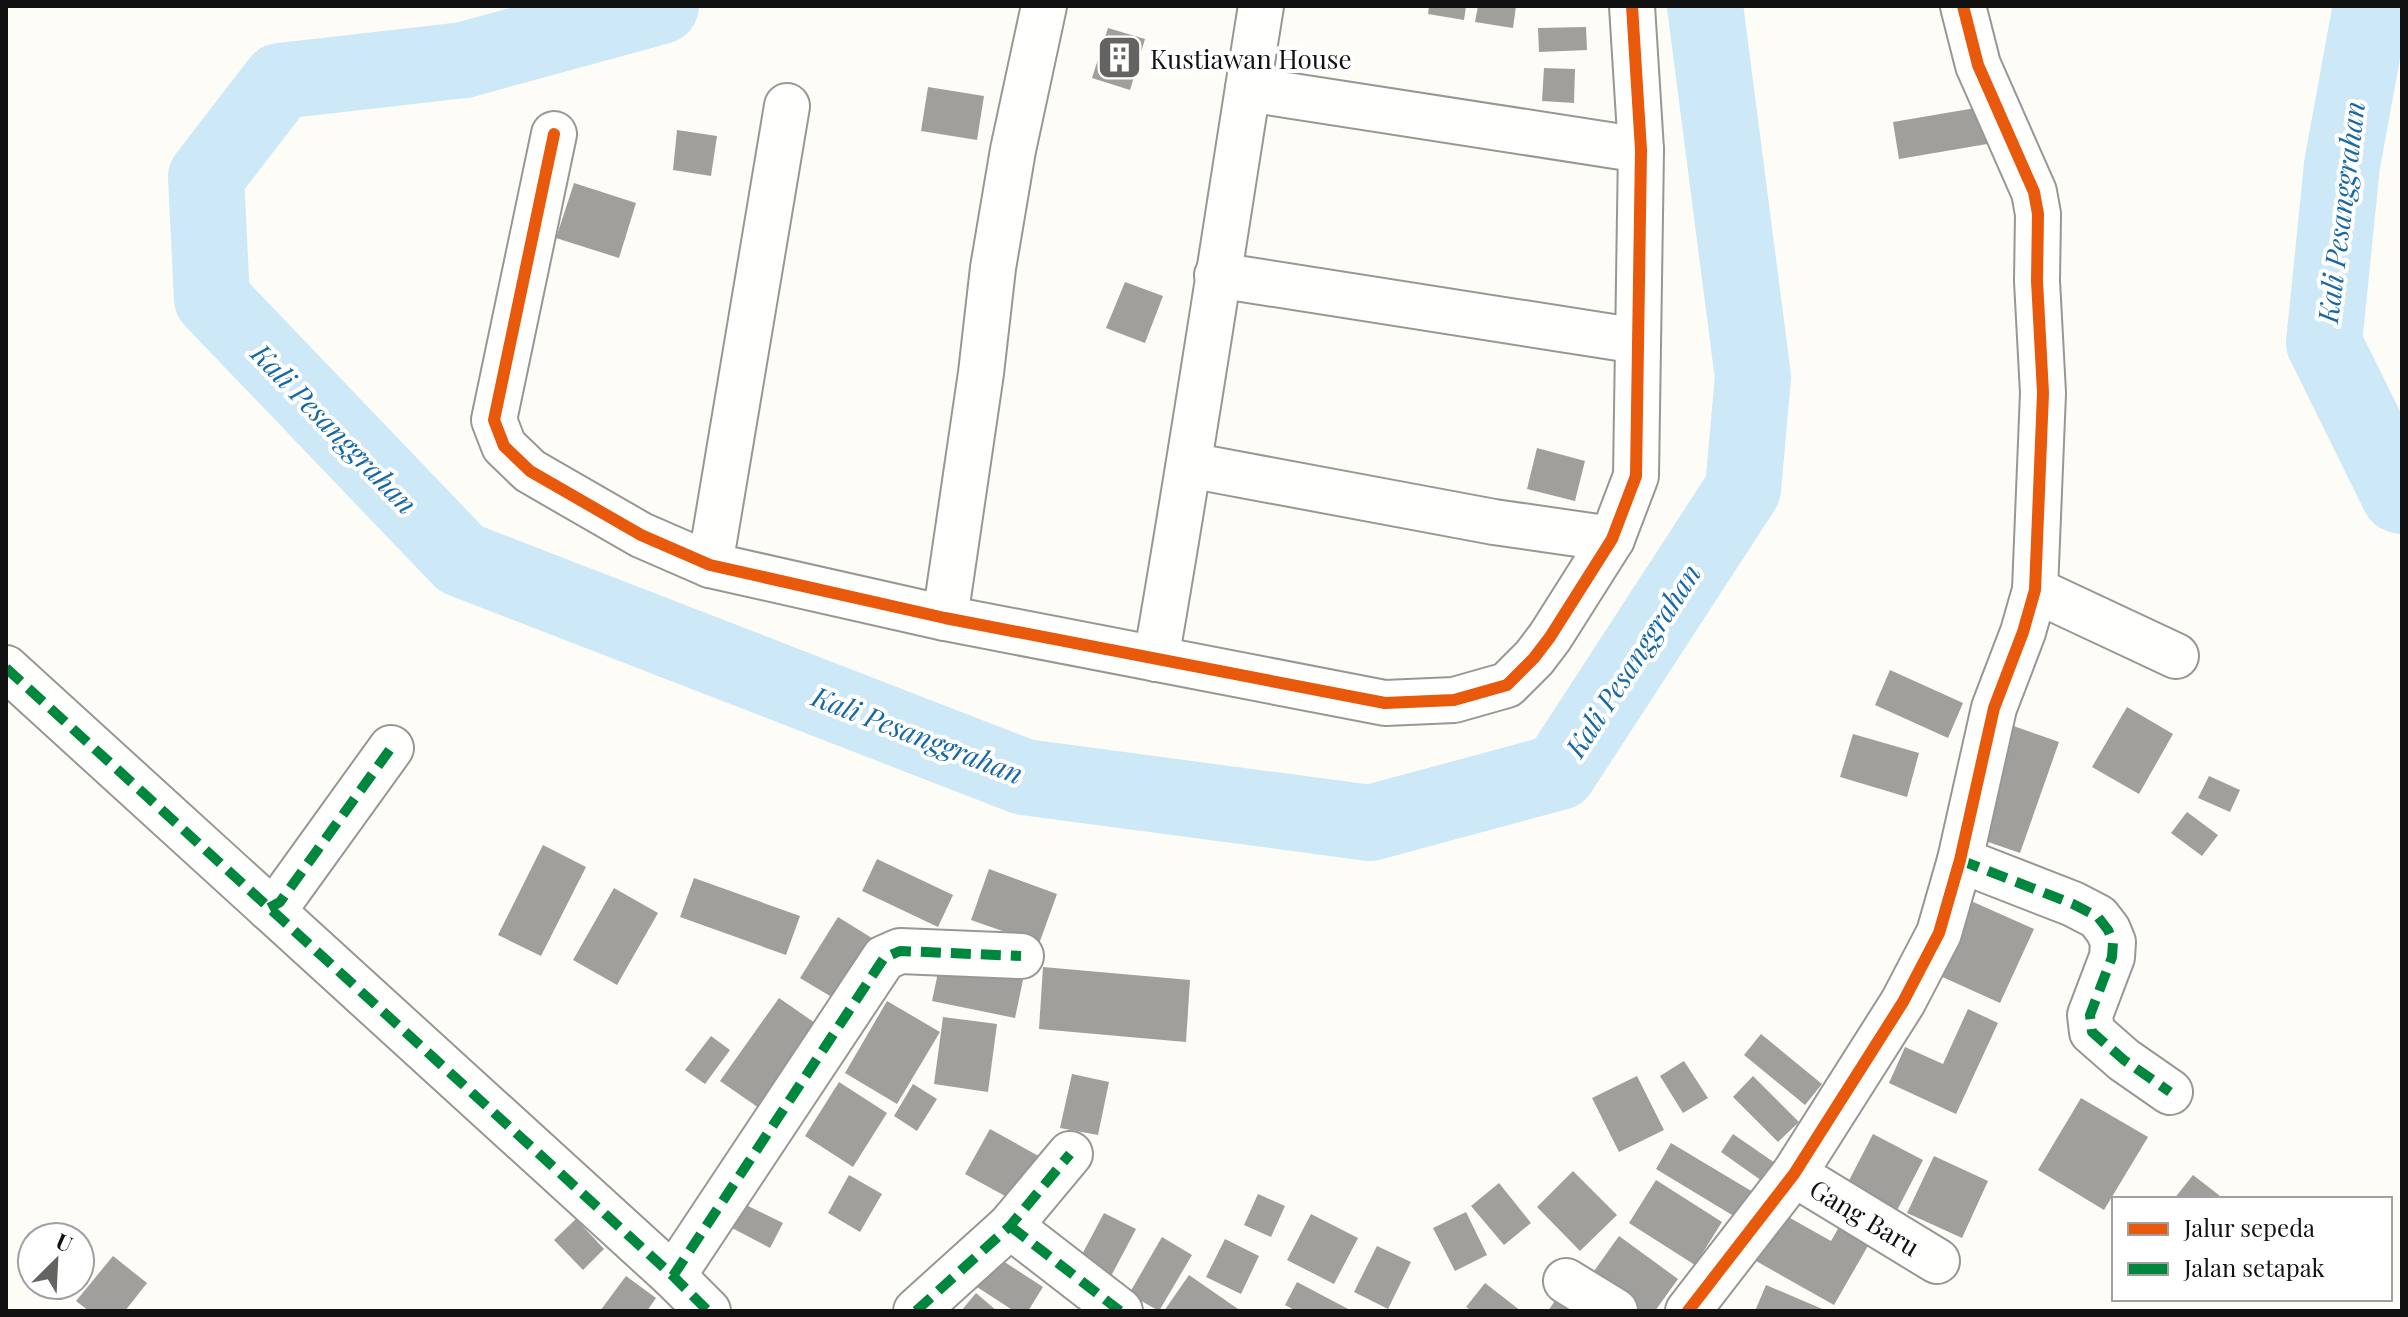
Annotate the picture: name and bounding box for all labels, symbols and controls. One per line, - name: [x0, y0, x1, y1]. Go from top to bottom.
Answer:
- building icon: Kustiawan House: [1095, 34, 1143, 82]
- place label: Kustiawan House: [1150, 41, 1352, 76]
- water label: Kali Pesanggrahan: [2308, 99, 2372, 326]
- water label: Kali Pesanggrahan: [244, 334, 426, 521]
- water label: Kali Pesanggrahan: [1555, 556, 1708, 764]
- water label: Kali Pesanggrahan: [806, 676, 1029, 791]
- street label: Gang Baru: [1804, 1170, 1926, 1264]
- legend: [2112, 1197, 2392, 1301]
- text: Jalur sepeda: [2183, 1211, 2315, 1243]
- north arrow: [16, 1221, 96, 1301]
- text: U: [52, 1225, 78, 1259]
- text: Jalan setapak: [2183, 1251, 2326, 1283]

